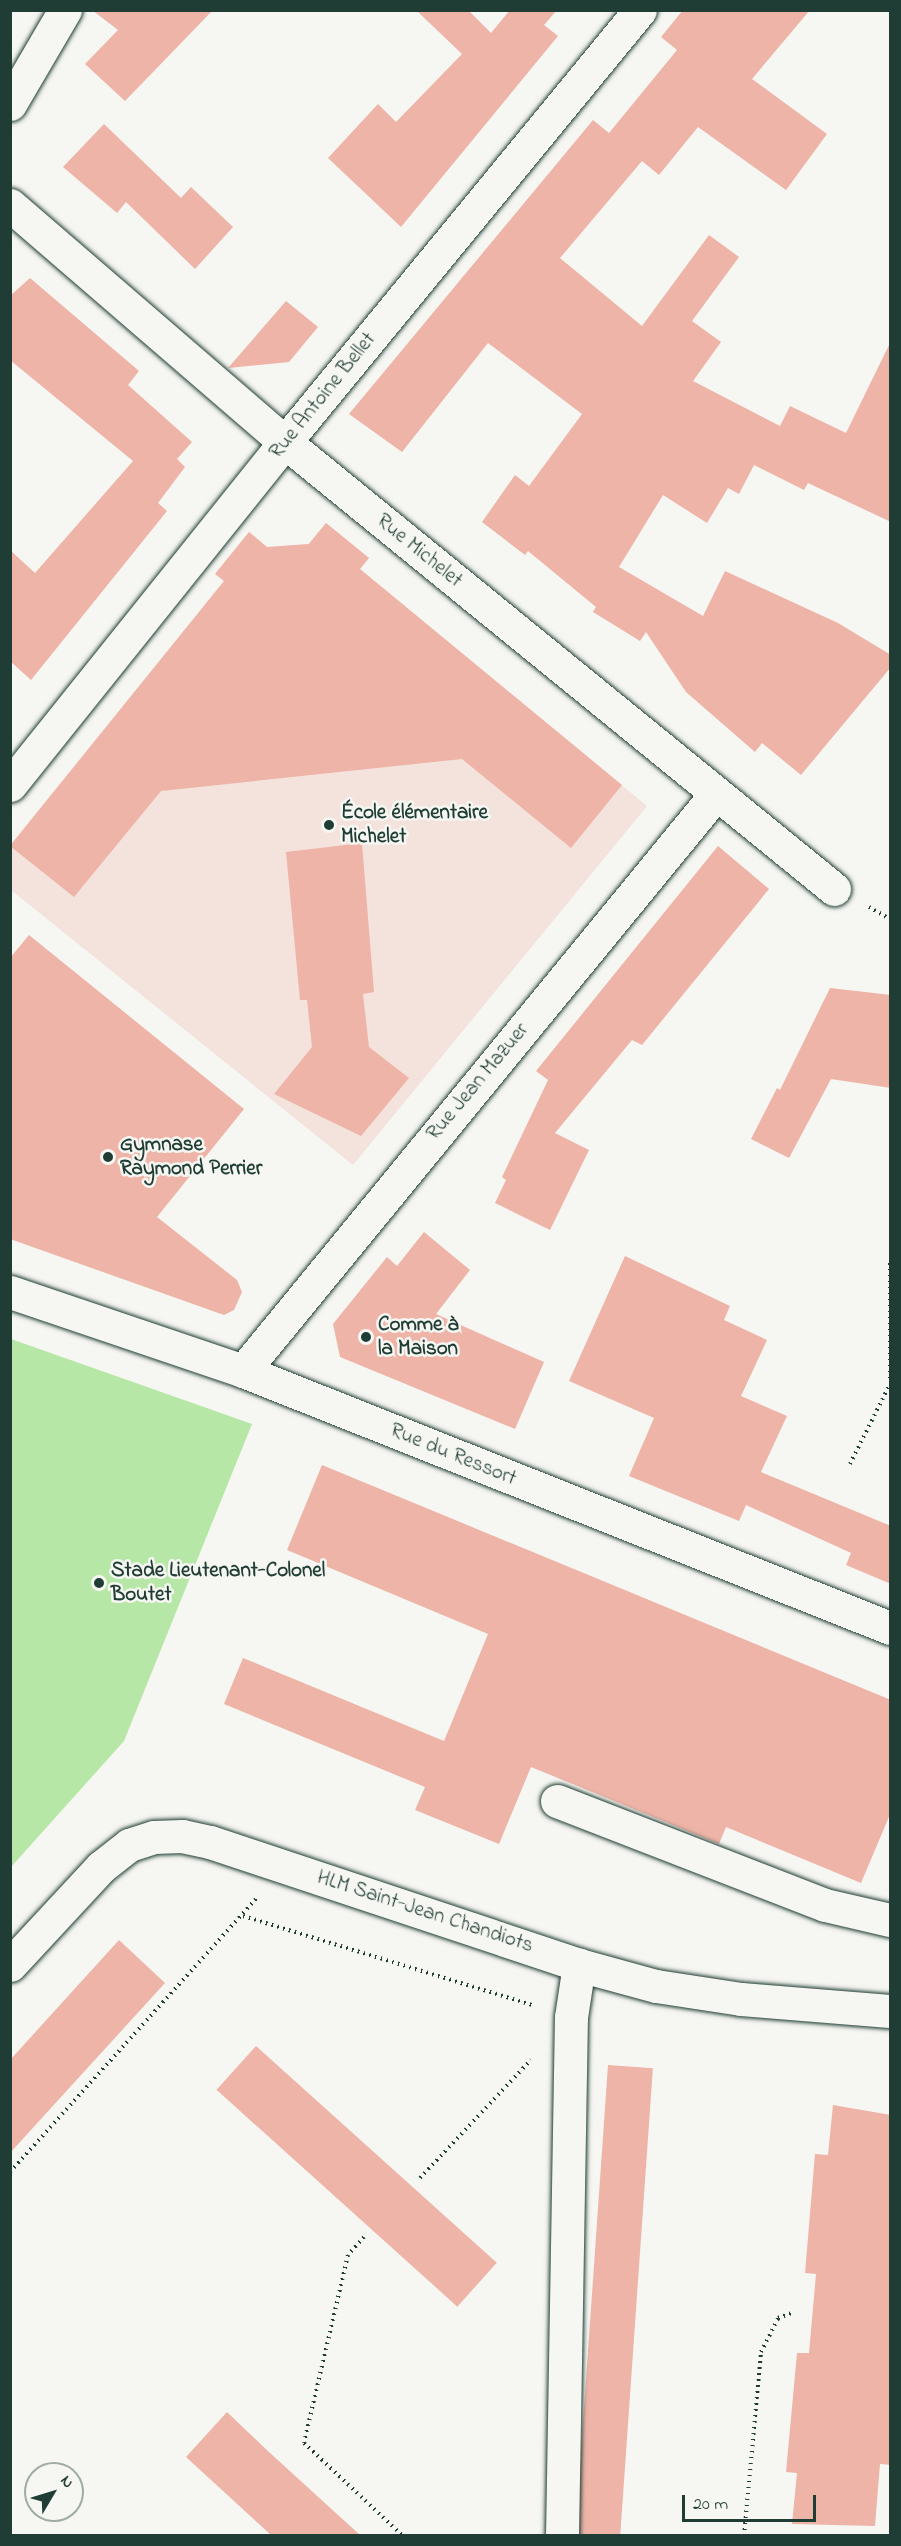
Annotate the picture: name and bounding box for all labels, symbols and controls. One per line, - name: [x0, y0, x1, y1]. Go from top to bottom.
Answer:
- street label: Rue Antoine Bellet: [264, 328, 382, 464]
- street label: Rue Michelet: [371, 509, 467, 593]
- place label: École élémentaire Michelet: [341, 800, 488, 850]
- marker: École élémentaire Michelet: [322, 818, 336, 832]
- street label: Rue Jean Mazuer: [422, 1018, 534, 1146]
- place label: Gymnase Raymond Perrier: [120, 1132, 262, 1182]
- marker: Gymnase Raymond Perrier: [101, 1150, 115, 1164]
- place label: Comme à la Maison: [378, 1312, 458, 1362]
- marker: Comme à la Maison: [359, 1330, 373, 1344]
- street label: Rue du Ressort: [386, 1418, 520, 1492]
- place label: Stade Lieutenant-Colonel Boutet: [111, 1558, 325, 1608]
- marker: Stade Lieutenant-Colonel Boutet: [92, 1576, 106, 1590]
- street label: HLM Saint-Jean Chandiots: [314, 1865, 536, 1959]
- north arrow: [24, 2462, 84, 2522]
- text: N: [54, 2471, 79, 2494]
- scale bar: [685, 2483, 818, 2521]
- text: 20 m: [693, 2492, 728, 2518]

